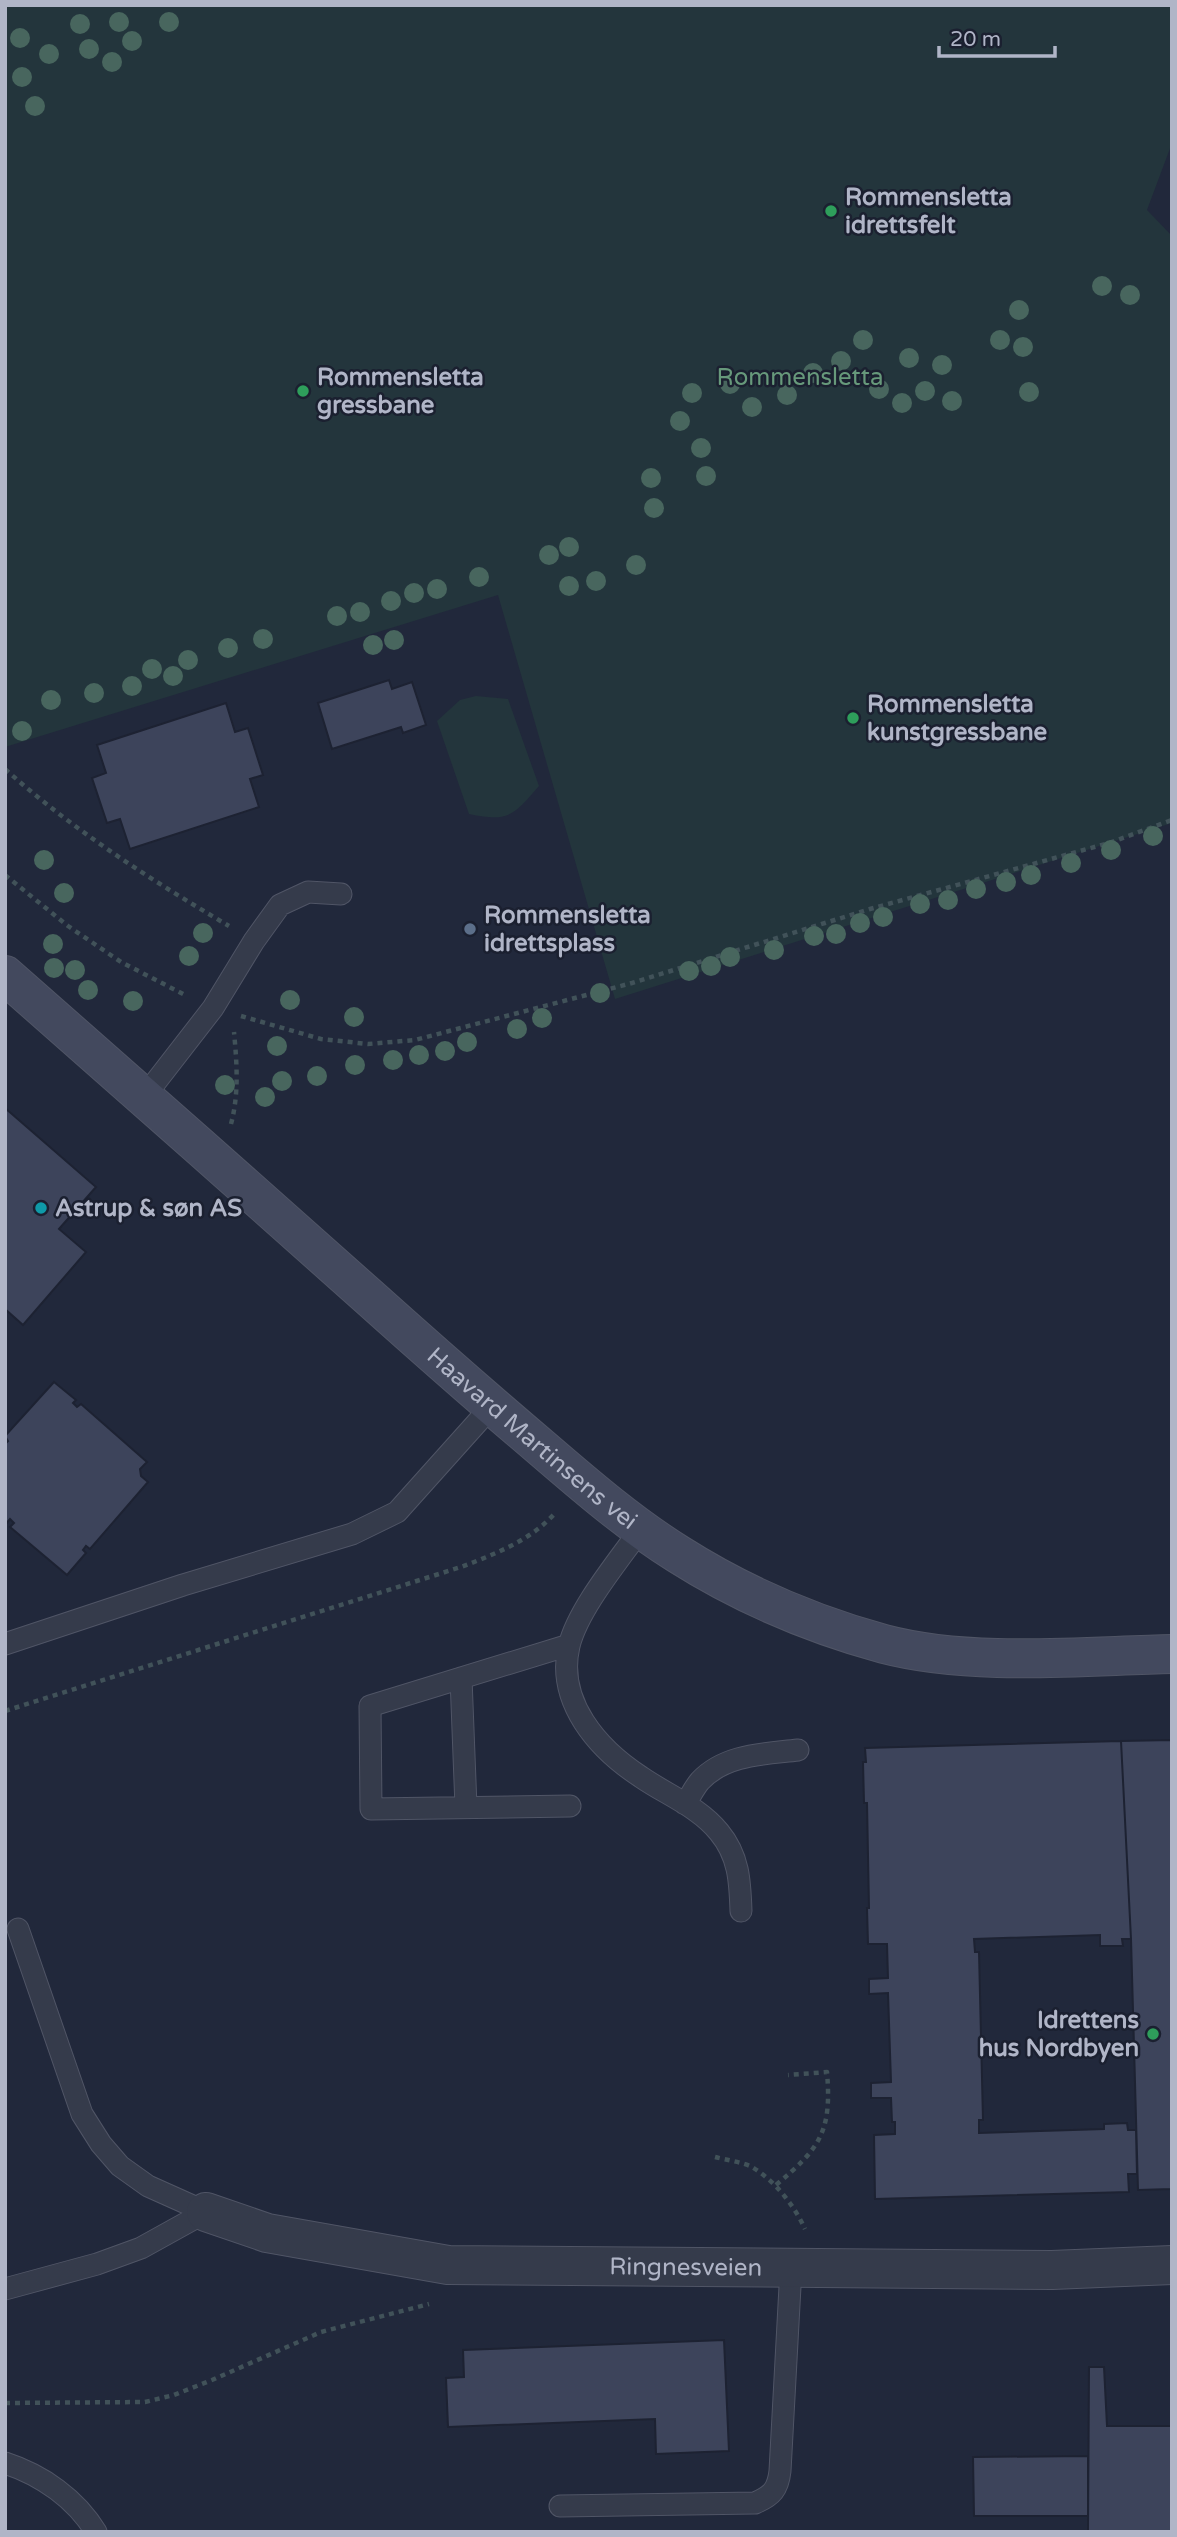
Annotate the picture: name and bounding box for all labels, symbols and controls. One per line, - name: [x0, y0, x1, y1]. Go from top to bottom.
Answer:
- scale bar: [939, 14, 1054, 58]
- text: 20 m: [950, 27, 1001, 52]
- place label: Rommensletta idrettsfelt: [845, 183, 1012, 240]
- marker: Rommensletta idrettsfelt: [823, 203, 839, 219]
- place label: Rommensletta gressbane: [317, 363, 484, 420]
- park label: Rommensletta: [717, 363, 883, 392]
- marker: Rommensletta gressbane: [295, 383, 311, 399]
- place label: Rommensletta kunstgressbane: [867, 690, 1048, 747]
- marker: Rommensletta kunstgressbane: [845, 710, 861, 726]
- place label: Rommensletta idrettsplass: [484, 901, 651, 958]
- marker: Rommensletta idrettsplass: [462, 921, 478, 937]
- place label: Astrup & søn AS: [55, 1194, 242, 1223]
- marker: Astrup & søn AS: [33, 1200, 49, 1216]
- street label: Haavard Martinsens vei: [421, 1341, 643, 1536]
- place label: Idrettens hus Nordbyen: [979, 2006, 1139, 2063]
- marker: Idrettens hus Nordbyen: [1145, 2026, 1161, 2042]
- street label: Ringnesveien: [609, 2252, 762, 2282]

